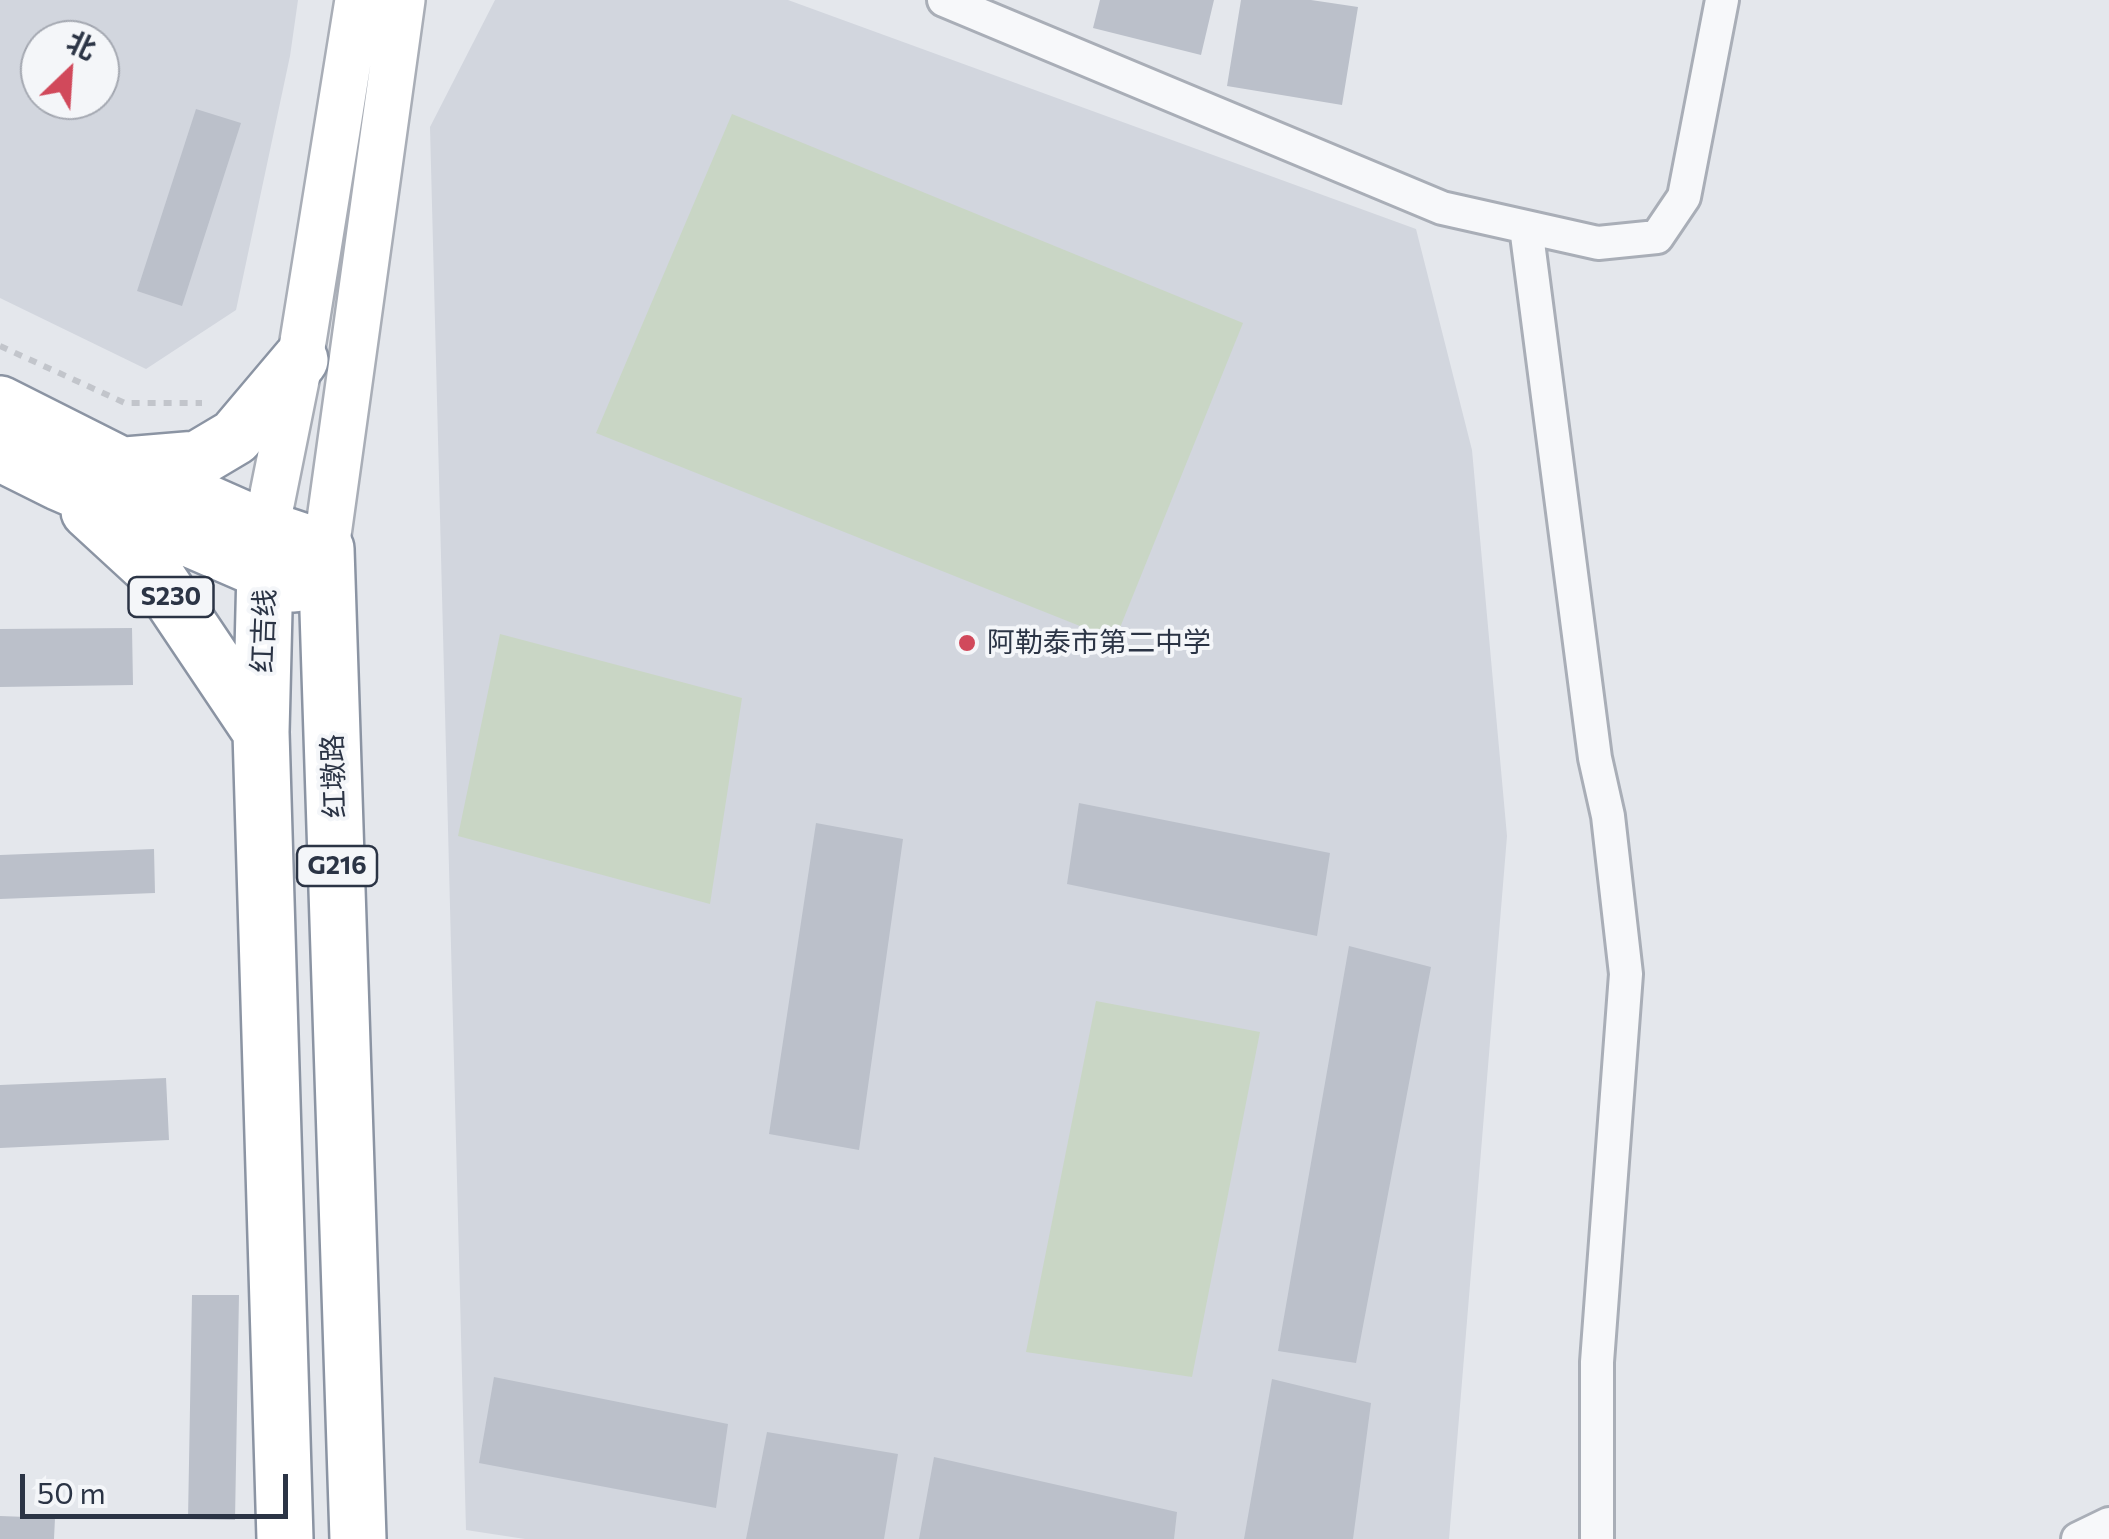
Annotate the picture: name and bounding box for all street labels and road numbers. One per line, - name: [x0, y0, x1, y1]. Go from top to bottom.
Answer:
- road number: S230: [128, 577, 214, 617]
- street label: 红吉线: [246, 588, 282, 674]
- street label: 红墩路: [316, 733, 352, 819]
- road number: G216: [297, 846, 377, 886]

